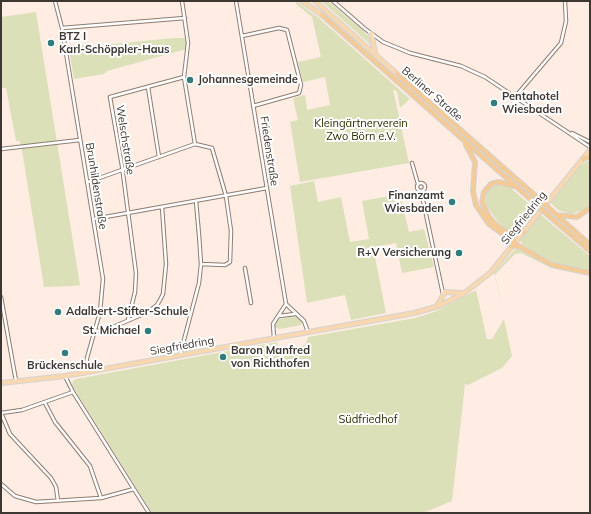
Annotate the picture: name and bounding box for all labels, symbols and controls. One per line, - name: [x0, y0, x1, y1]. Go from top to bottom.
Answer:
- place label: BTZ I Karl-Schöppler-Haus: [59, 30, 170, 56]
- marker: BTZ I Karl-Schöppler-Haus: [46, 38, 56, 48]
- street label: Berliner Straße: [399, 64, 465, 124]
- place label: Johannesgemeinde: [198, 73, 298, 87]
- marker: Johannesgemeinde: [185, 75, 195, 85]
- place label: Pentahotel Wiesbaden: [502, 90, 562, 116]
- marker: Pentahotel Wiesbaden: [489, 98, 499, 108]
- street label: Welschstraße: [113, 104, 137, 176]
- street label: Friedenstraße: [257, 115, 281, 187]
- park label: Kleingärtnerverein Zwo Börn e.V.: [314, 117, 408, 143]
- street label: Brunhildenstraße: [83, 142, 109, 230]
- place label: Finanzamt Wiesbaden: [384, 189, 444, 215]
- street label: Siegfriedring: [499, 189, 549, 247]
- marker: Finanzamt Wiesbaden: [447, 197, 457, 207]
- place label: R+V Versicherung: [357, 246, 451, 260]
- marker: R+V Versicherung: [454, 248, 464, 258]
- place label: Adalbert-Stifter-Schule: [66, 305, 188, 319]
- marker: Adalbert-Stifter-Schule: [53, 307, 63, 317]
- place label: St. Michael: [83, 324, 140, 338]
- marker: St. Michael: [143, 326, 153, 336]
- street label: Siegfriedring: [149, 334, 215, 358]
- place label: Baron Manfred von Richthofen: [231, 344, 310, 370]
- marker: Brückenschule: [60, 348, 70, 358]
- marker: Baron Manfred von Richthofen: [218, 352, 228, 362]
- place label: Brückenschule: [27, 359, 103, 373]
- park label: Südfriedhof: [338, 413, 398, 427]

